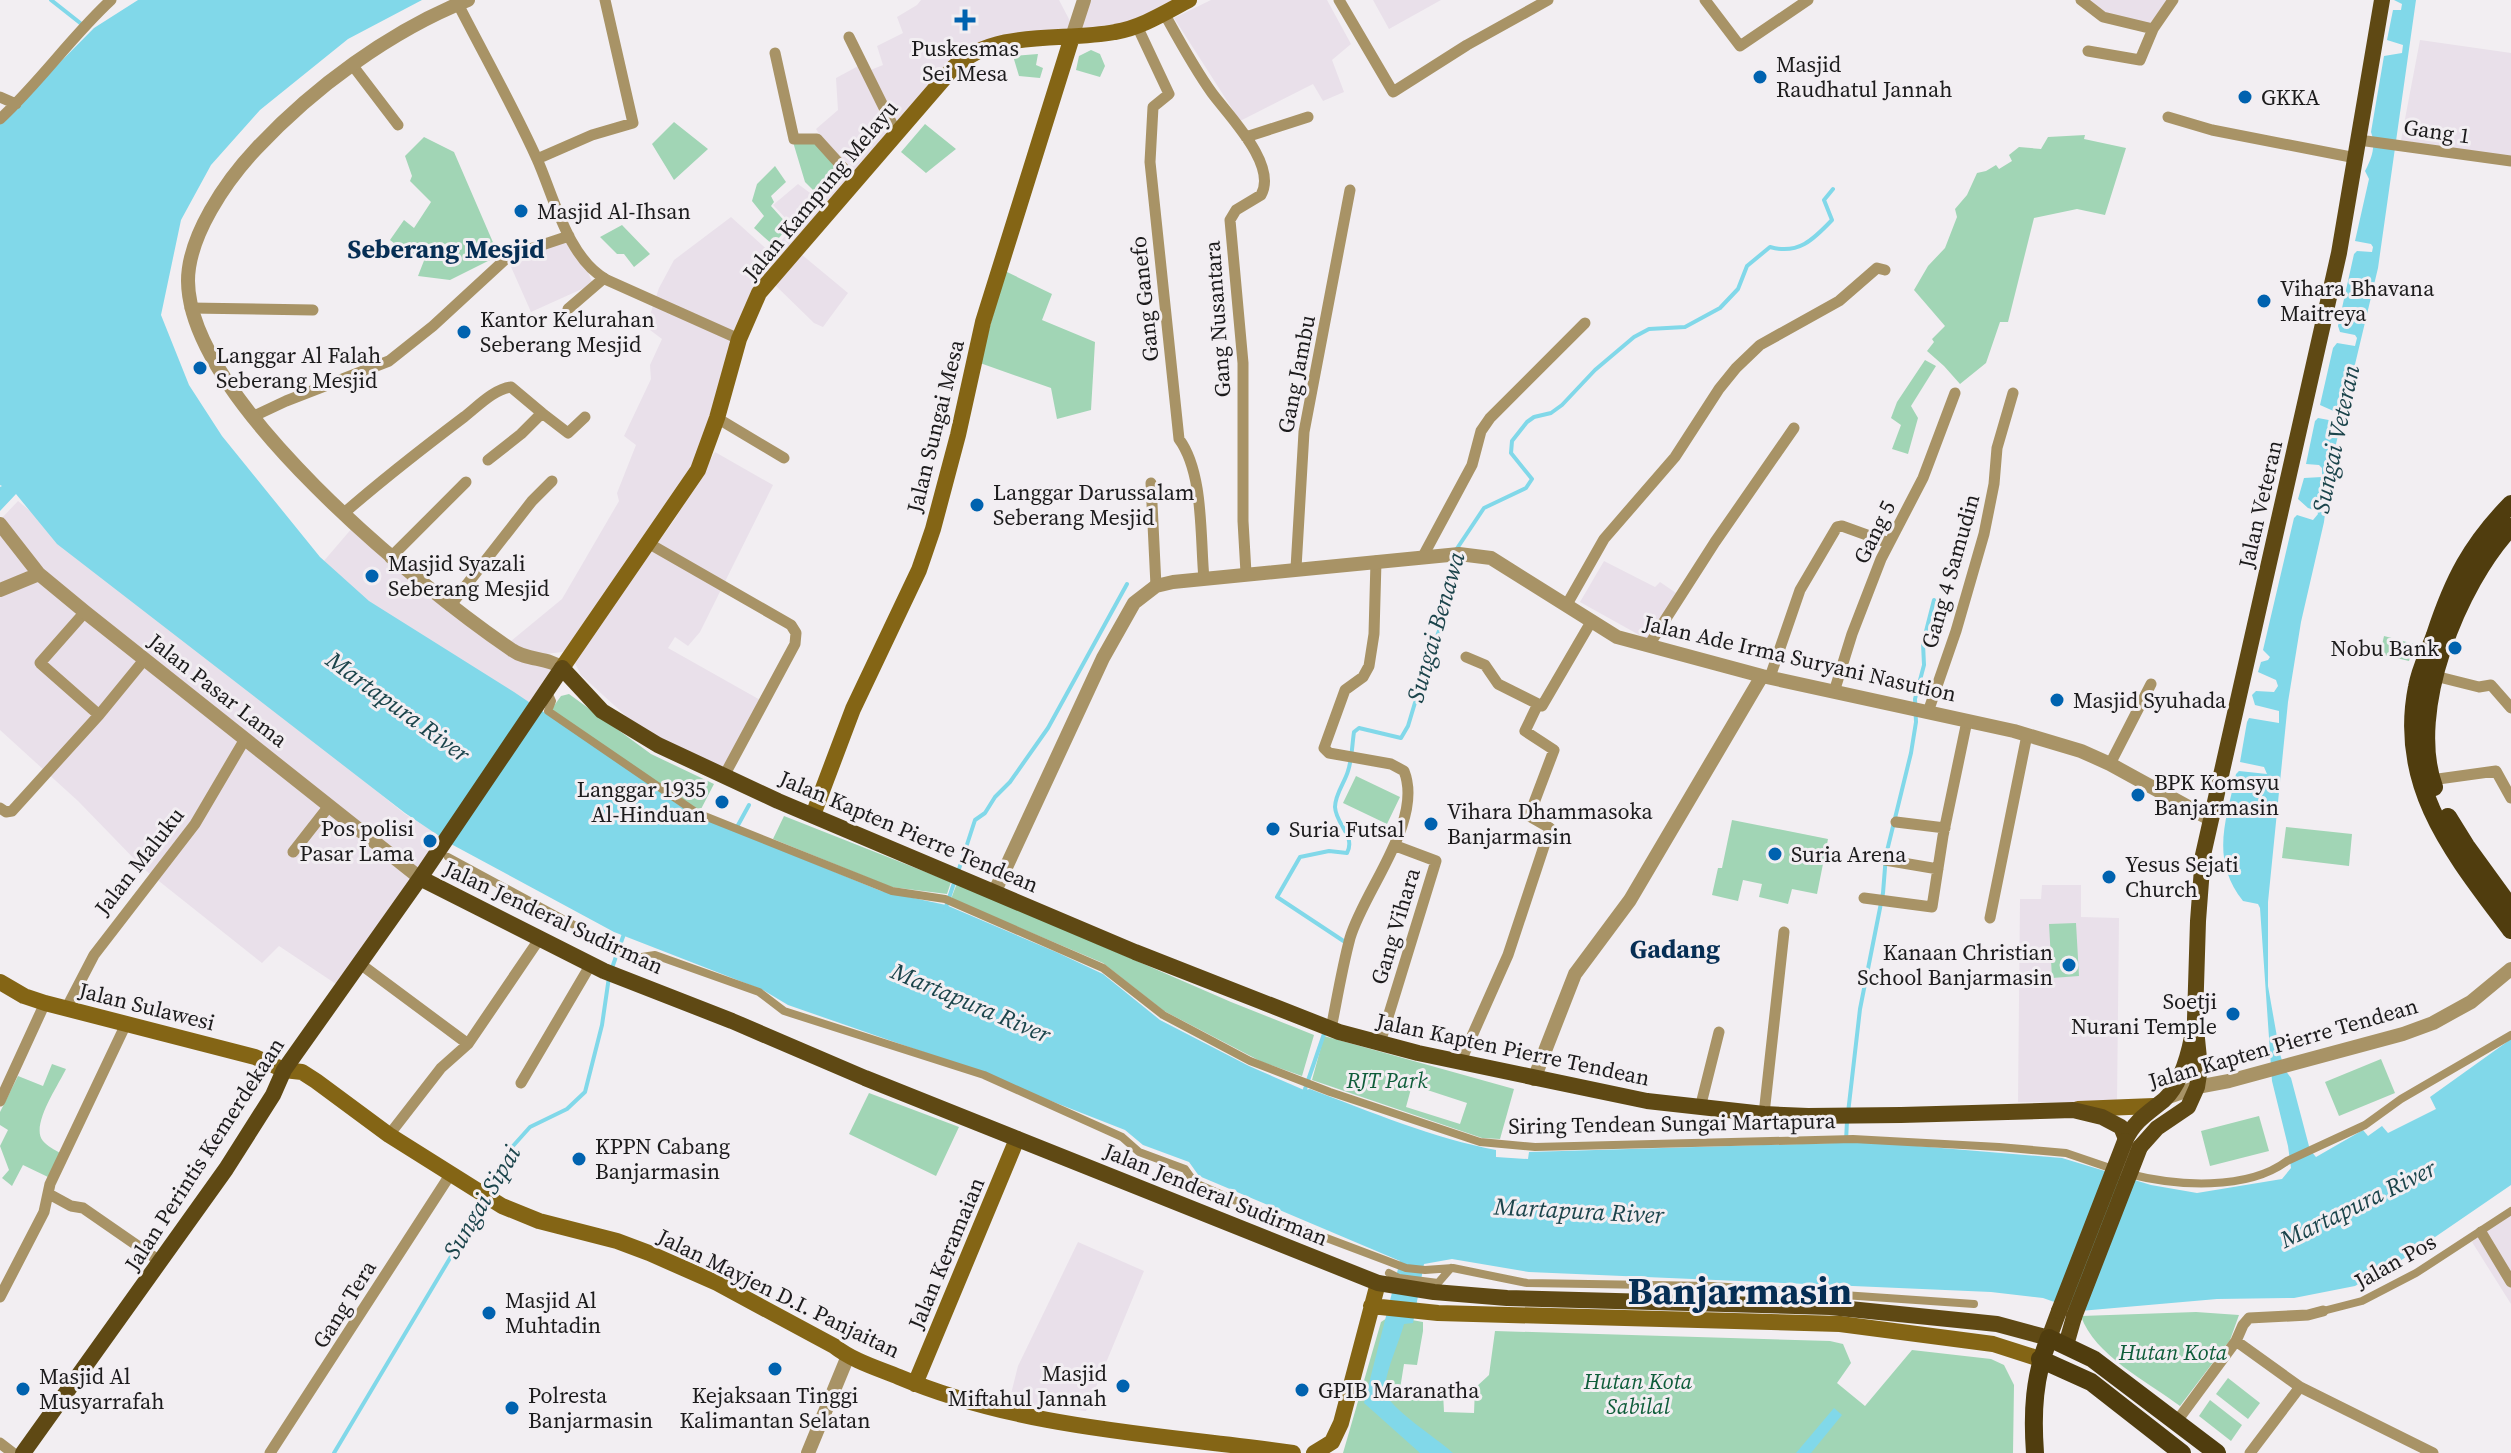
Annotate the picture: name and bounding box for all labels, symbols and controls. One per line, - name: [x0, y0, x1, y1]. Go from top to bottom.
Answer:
- marker: Puskesmas Sei Mesa: [954, 9, 976, 31]
- place label: Puskesmas Sei Mesa: [911, 33, 1019, 88]
- place label: Masjid Raudhatul Jannah: [1776, 49, 1953, 104]
- marker: Masjid Raudhatul Jannah: [1751, 68, 1769, 86]
- place label: GKKA: [2261, 82, 2320, 112]
- marker: GKKA: [2236, 88, 2254, 106]
- street label: Jalan Kampung Melayu: [735, 93, 905, 287]
- street label: Gang 1: [2402, 111, 2472, 151]
- place label: Masjid Al-Ihsan: [537, 196, 691, 226]
- marker: Masjid Al-Ihsan: [512, 202, 530, 220]
- district label: Seberang Mesjid: [347, 231, 545, 267]
- street label: Gang Ganefo: [1123, 235, 1165, 363]
- street label: Gang Nusantara: [1197, 239, 1237, 398]
- place label: Vihara Bhavana Maitreya: [2280, 273, 2435, 328]
- marker: Vihara Bhavana Maitreya: [2255, 292, 2273, 310]
- place label: Kantor Kelurahan Seberang Mesjid: [480, 304, 655, 359]
- street label: Gang Jambu: [1270, 312, 1322, 436]
- marker: Kantor Kelurahan Seberang Mesjid: [455, 323, 473, 341]
- street label: Jalan Sungai Mesa: [899, 336, 971, 517]
- place label: Langgar Al Falah Seberang Mesjid: [216, 340, 381, 395]
- marker: Langgar Al Falah Seberang Mesjid: [191, 359, 209, 377]
- water label: Sungai Veteran: [2304, 361, 2367, 516]
- street label: Jalan Veteran: [2230, 437, 2289, 572]
- place label: Langgar Darussalam Seberang Mesjid: [993, 477, 1195, 532]
- street label: Gang 4 Samudin: [1914, 490, 1986, 652]
- street label: Gang 5: [1846, 495, 1902, 569]
- marker: Langgar Darussalam Seberang Mesjid: [968, 496, 986, 514]
- water label: Sungai Benawa: [1398, 547, 1473, 706]
- place label: Masjid Syazali Seberang Mesjid: [388, 548, 550, 603]
- marker: Masjid Syazali Seberang Mesjid: [363, 567, 381, 585]
- street label: Jalan Ade Irma Suryani Nasution: [1640, 607, 1959, 709]
- street label: Jalan Pasar Lama: [141, 625, 295, 754]
- place label: Nobu Bank: [2331, 633, 2440, 663]
- marker: Nobu Bank: [2446, 639, 2464, 657]
- water label: Martapura River: [319, 643, 478, 771]
- place label: Masjid Syuhada: [2073, 685, 2227, 715]
- marker: Masjid Syuhada: [2048, 691, 2066, 709]
- street label: Jalan Kapten Pierre Tendean: [774, 762, 1043, 899]
- place label: BPK Komsyu Banjarmasin: [2154, 767, 2280, 822]
- place label: Langgar 1935 Al-Hinduan: [577, 774, 706, 829]
- marker: BPK Komsyu Banjarmasin: [2129, 786, 2147, 804]
- marker: Langgar 1935 Al-Hinduan: [713, 793, 731, 811]
- place label: Vihara Dhammasoka Banjarmasin: [1447, 796, 1653, 851]
- street label: Jalan Maluku: [87, 801, 191, 922]
- place label: Pos polisi Pasar Lama: [300, 813, 415, 868]
- place label: Suria Futsal: [1289, 814, 1405, 844]
- marker: Vihara Dhammasoka Banjarmasin: [1422, 815, 1440, 833]
- marker: Suria Futsal: [1264, 820, 1282, 838]
- marker: Pos polisi Pasar Lama: [421, 832, 439, 850]
- place label: Suria Arena: [1791, 839, 1907, 869]
- marker: Suria Arena: [1766, 845, 1784, 863]
- place label: Yesus Sejati Church: [2125, 849, 2239, 904]
- street label: Jalan Jenderal Sudirman: [438, 852, 669, 981]
- street label: Gang Vihara: [1363, 863, 1427, 988]
- marker: Yesus Sejati Church: [2100, 868, 2118, 886]
- district label: Gadang: [1630, 931, 1720, 967]
- place label: Kanaan Christian School Banjarmasin: [1857, 937, 2053, 992]
- water label: Martapura River: [886, 954, 1057, 1051]
- marker: Kanaan Christian School Banjarmasin: [2060, 956, 2078, 974]
- street label: Jalan Sulawesi: [75, 974, 218, 1037]
- place label: Soetji Nurani Temple: [2071, 986, 2217, 1041]
- street label: Jalan Kapten Pierre Tendean: [2144, 990, 2421, 1096]
- street label: Jalan Kapten Pierre Tendean: [1373, 1005, 1652, 1093]
- marker: Soetji Nurani Temple: [2224, 1005, 2242, 1023]
- street label: Jalan Perintis Kemerdekaan: [117, 1031, 291, 1277]
- park label: RJT Park: [1345, 1065, 1428, 1095]
- street label: Siring Tendean Sungai Martapura: [1508, 1105, 1837, 1141]
- place label: KPPN Cabang Banjarmasin: [595, 1131, 730, 1186]
- street label: Jalan Jenderal Sudirman: [1099, 1135, 1332, 1253]
- water label: Sungai Sipai: [435, 1139, 529, 1264]
- marker: KPPN Cabang Banjarmasin: [570, 1150, 588, 1168]
- water label: Martapura River: [2273, 1151, 2443, 1256]
- street label: Jalan Keramaian: [900, 1172, 992, 1335]
- water label: Martapura River: [1492, 1190, 1666, 1232]
- street label: Jalan Mayjen D.I. Panjaitan: [652, 1221, 905, 1365]
- street label: Jalan Pos: [2348, 1226, 2441, 1296]
- street label: Gang Tera: [305, 1254, 383, 1354]
- district label: Banjarmasin: [1628, 1265, 1852, 1317]
- place label: Masjid Al Muhtadin: [505, 1285, 601, 1340]
- marker: Masjid Al Muhtadin: [480, 1304, 498, 1322]
- park label: Hutan Kota: [2118, 1337, 2228, 1367]
- place label: Masjid Miftahul Jannah: [948, 1358, 1108, 1413]
- marker: Kejaksaan Tinggi Kalimantan Selatan: [766, 1360, 784, 1378]
- place label: Masjid Al Musyarrafah: [39, 1361, 165, 1416]
- park label: Hutan Kota Sabilal: [1583, 1366, 1693, 1421]
- place label: GPIB Maranatha: [1318, 1375, 1480, 1405]
- marker: Masjid Miftahul Jannah: [1114, 1377, 1132, 1395]
- marker: Masjid Al Musyarrafah: [14, 1380, 32, 1398]
- place label: Polresta Banjarmasin: [528, 1380, 653, 1435]
- place label: Kejaksaan Tinggi Kalimantan Selatan: [680, 1380, 870, 1435]
- marker: GPIB Maranatha: [1293, 1381, 1311, 1399]
- marker: Polresta Banjarmasin: [503, 1399, 521, 1417]

